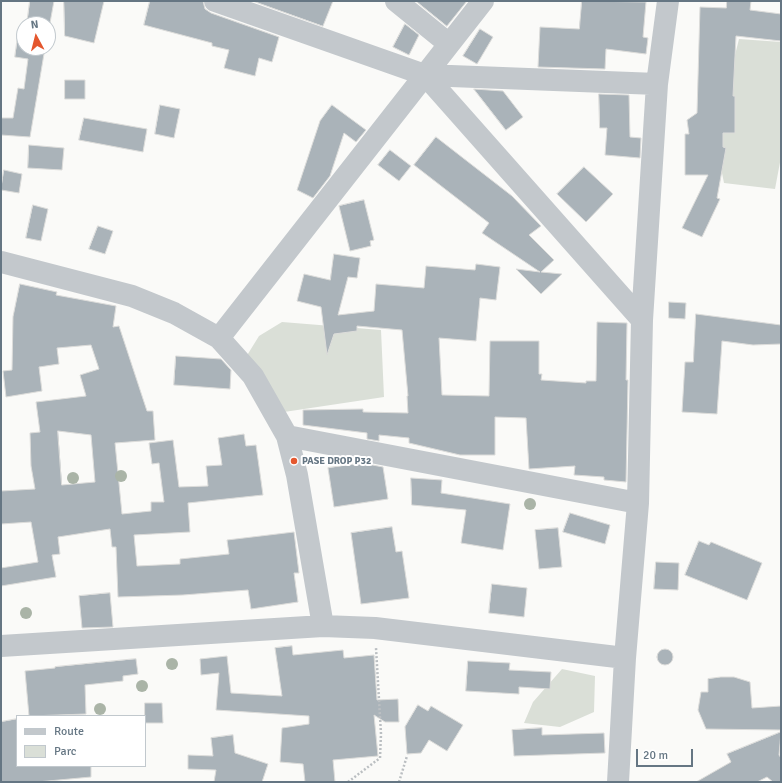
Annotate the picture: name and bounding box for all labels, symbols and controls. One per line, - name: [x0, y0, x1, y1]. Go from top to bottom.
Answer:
- north arrow: [16, 16, 56, 56]
- text: N: [30, 18, 39, 32]
- place label: PASE DROP P32: [302, 455, 371, 467]
- marker: PASE DROP P32: [289, 456, 299, 466]
- legend: [16, 715, 146, 767]
- text: Route: [54, 724, 84, 739]
- scale bar: [638, 741, 695, 767]
- text: Parc: [54, 744, 76, 759]
- text: 20 m: [643, 748, 668, 763]

